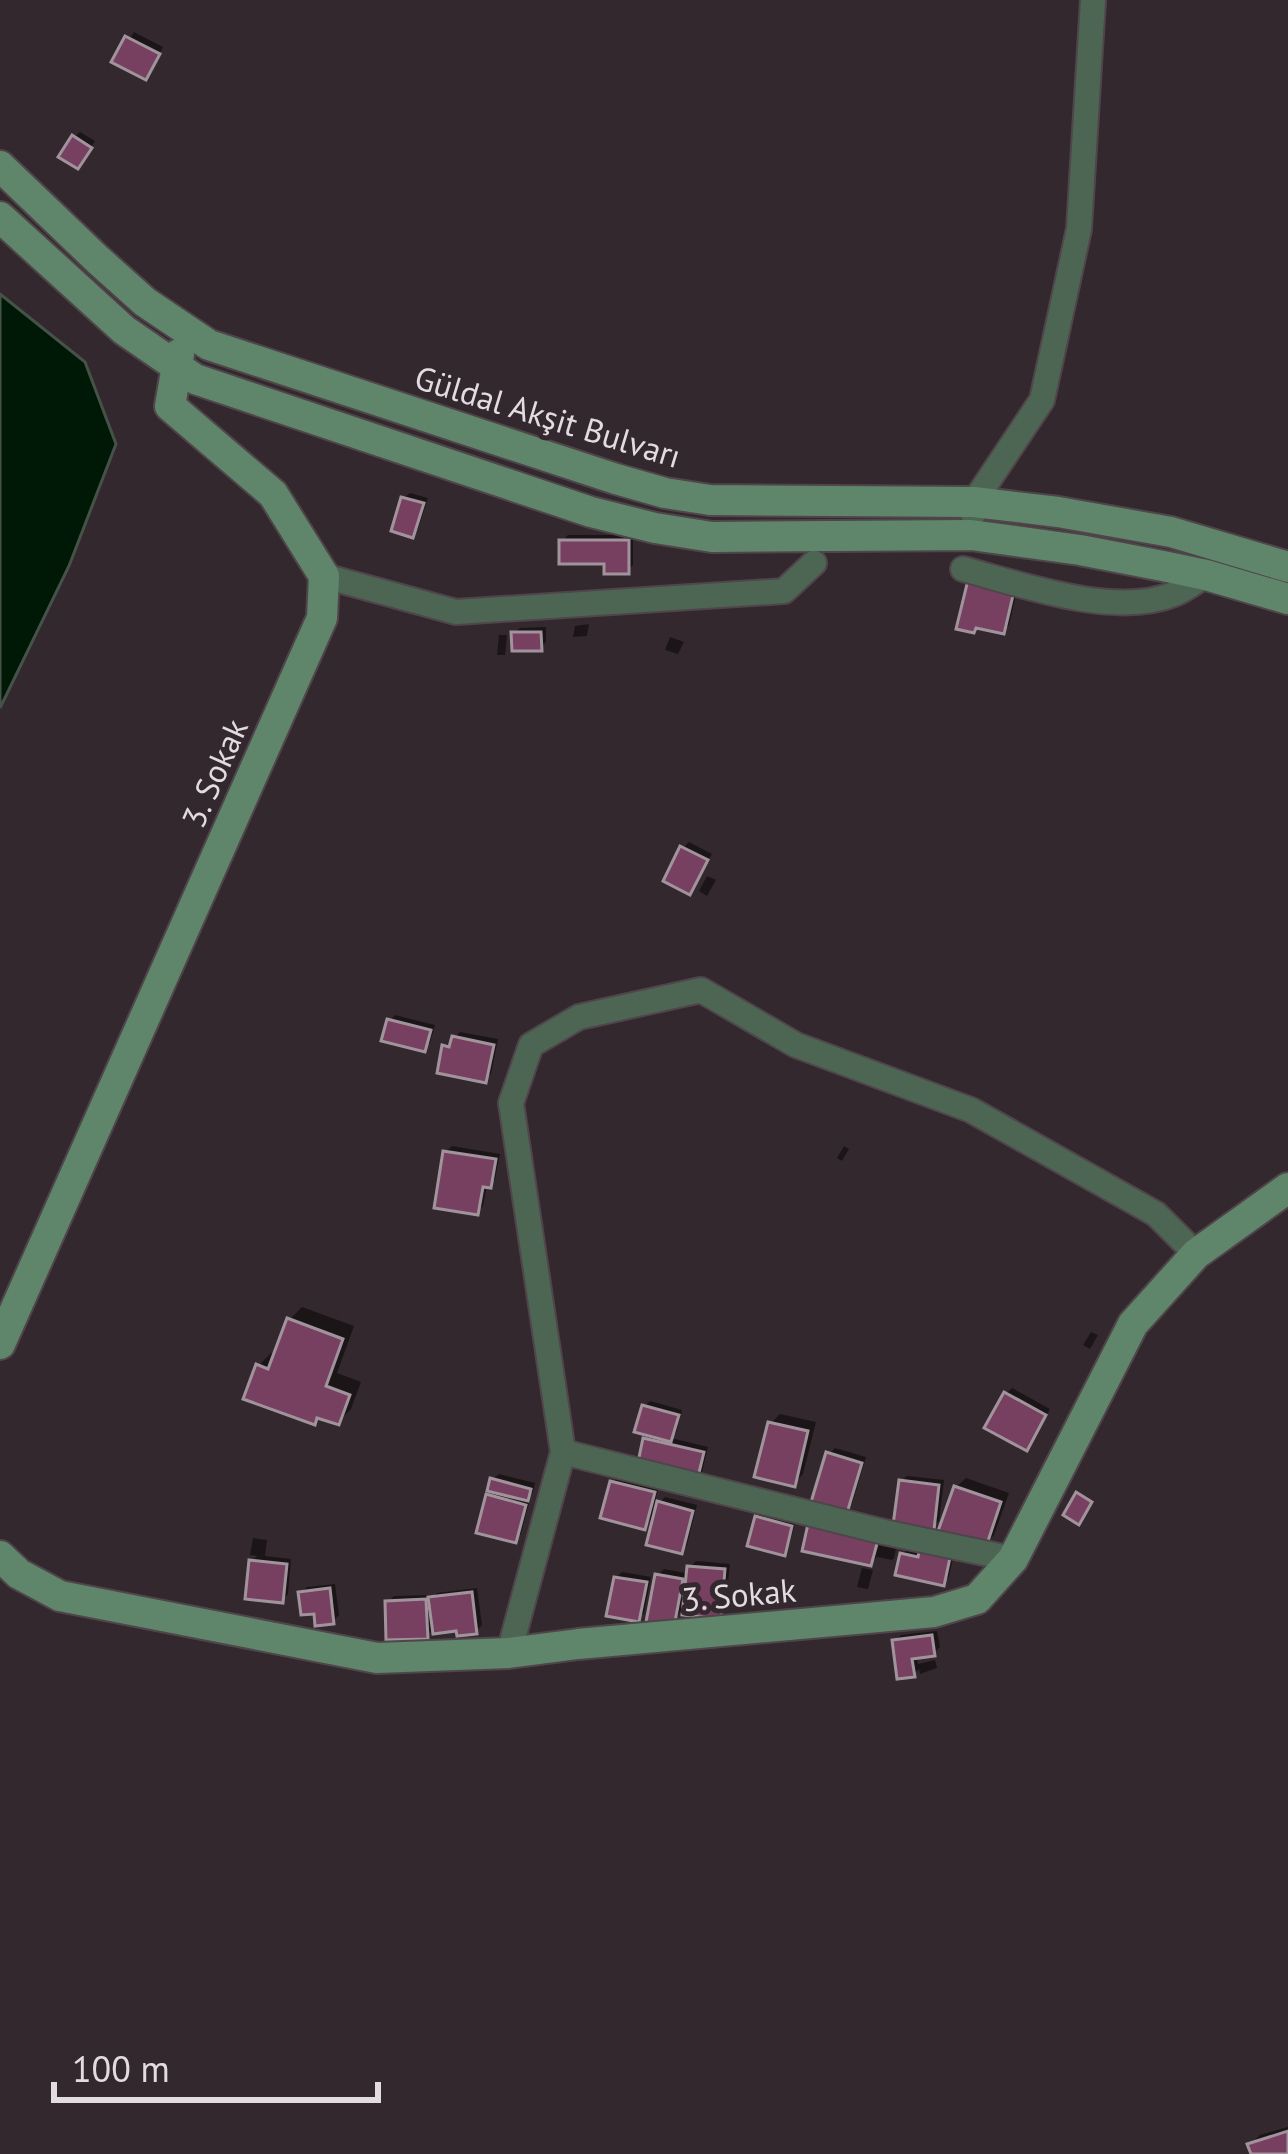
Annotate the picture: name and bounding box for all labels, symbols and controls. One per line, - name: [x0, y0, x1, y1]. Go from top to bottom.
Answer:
- street label: Güldal Akşit Bulvarı: [410, 355, 686, 477]
- street label: 3. Sokak: [171, 712, 257, 834]
- street label: 3. Sokak: [680, 1568, 798, 1620]
- scale bar: [54, 2028, 378, 2102]
- text: 100 m: [72, 2045, 170, 2092]

